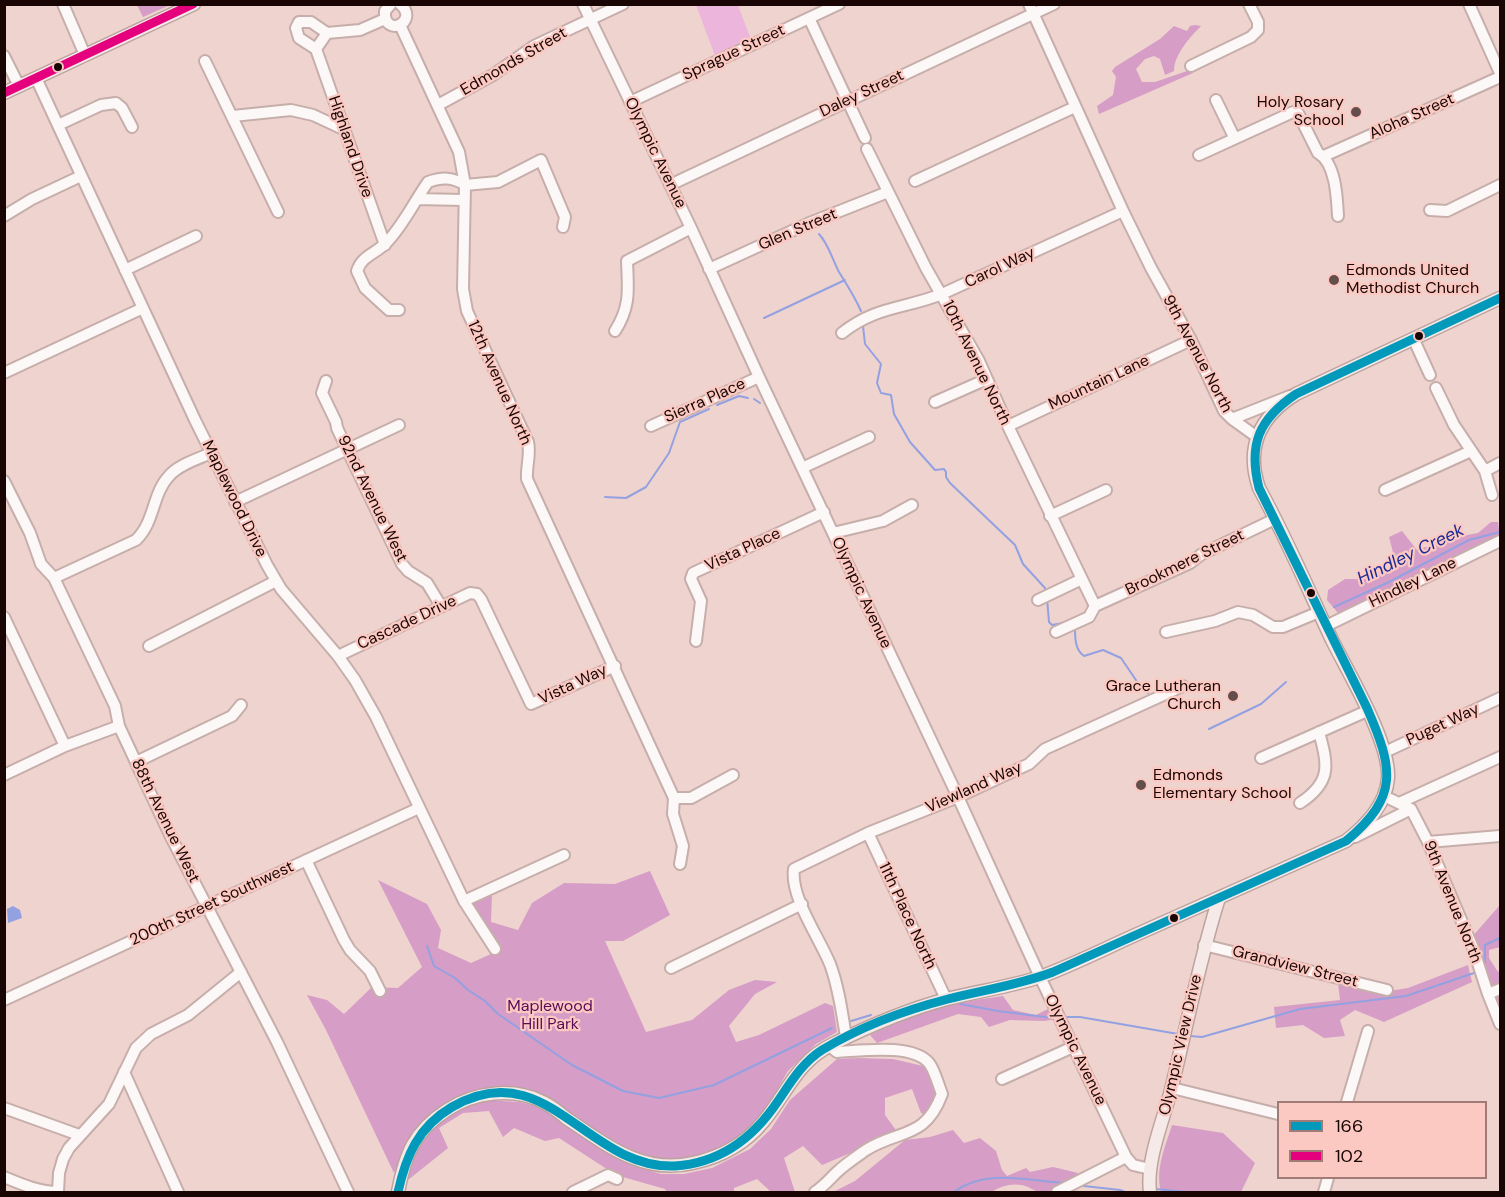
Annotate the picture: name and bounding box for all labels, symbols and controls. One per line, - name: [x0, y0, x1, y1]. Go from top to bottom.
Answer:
- street label: Sprague Street: [680, 21, 788, 85]
- street label: Edmonds Street: [457, 24, 571, 100]
- unlabelled marker: [52, 61, 64, 73]
- street label: Daley Street: [817, 66, 907, 122]
- street label: Aloha Street: [1366, 90, 1458, 144]
- place label: Holy Rosary School: [1257, 93, 1344, 131]
- street label: Highland Drive: [324, 94, 376, 200]
- street label: Olympic Avenue: [620, 95, 690, 211]
- marker: Holy Rosary School: [1349, 105, 1363, 119]
- street label: Glen Street: [756, 205, 840, 255]
- street label: Carol Way: [962, 243, 1038, 293]
- place label: Edmonds United Methodist Church: [1346, 261, 1479, 299]
- marker: Edmonds United Methodist Church: [1327, 273, 1341, 287]
- street label: 9th Avenue North: [1158, 292, 1236, 416]
- street label: 10th Avenue North: [938, 298, 1014, 428]
- street label: 12th Avenue North: [463, 318, 535, 448]
- unlabelled marker: [1413, 330, 1425, 342]
- street label: Mountain Lane: [1046, 351, 1152, 415]
- street label: Sierra Place: [661, 375, 749, 427]
- street label: 92nd Avenue West: [333, 432, 411, 566]
- street label: Maplewood Drive: [197, 437, 271, 561]
- water label: Hindley Creek: [1354, 520, 1468, 590]
- street label: Vista Place: [702, 524, 784, 576]
- street label: Brookmere Street: [1122, 526, 1248, 600]
- street label: Olympic Avenue: [827, 534, 895, 652]
- street label: Hindley Lane: [1366, 554, 1460, 612]
- unlabelled marker: [1305, 587, 1317, 599]
- street label: Cascade Drive: [354, 592, 460, 654]
- street label: Vista Way: [536, 661, 610, 709]
- place label: Grace Lutheran Church: [1106, 677, 1221, 715]
- marker: Grace Lutheran Church: [1226, 689, 1240, 703]
- street label: Puget Way: [1403, 700, 1483, 750]
- street label: 88th Avenue West: [127, 756, 203, 886]
- street label: Viewland Way: [923, 758, 1025, 818]
- place label: Edmonds Elementary School: [1153, 766, 1291, 804]
- marker: Edmonds Elementary School: [1134, 778, 1148, 792]
- street label: 9th Avenue North: [1419, 838, 1485, 966]
- street label: 200th Street Southwest: [127, 858, 297, 950]
- street label: 11th Place North: [874, 860, 940, 972]
- unlabelled marker: [1168, 912, 1180, 924]
- street label: Grandview Street: [1230, 942, 1360, 992]
- street label: Olympic View Drive: [1155, 973, 1207, 1117]
- street label: Olympic Avenue: [1040, 992, 1110, 1108]
- park label: Maplewood Hill Park: [507, 997, 593, 1035]
- legend: [1277, 1101, 1487, 1179]
- text: 166: [1335, 1114, 1363, 1138]
- text: 102: [1335, 1144, 1363, 1168]

